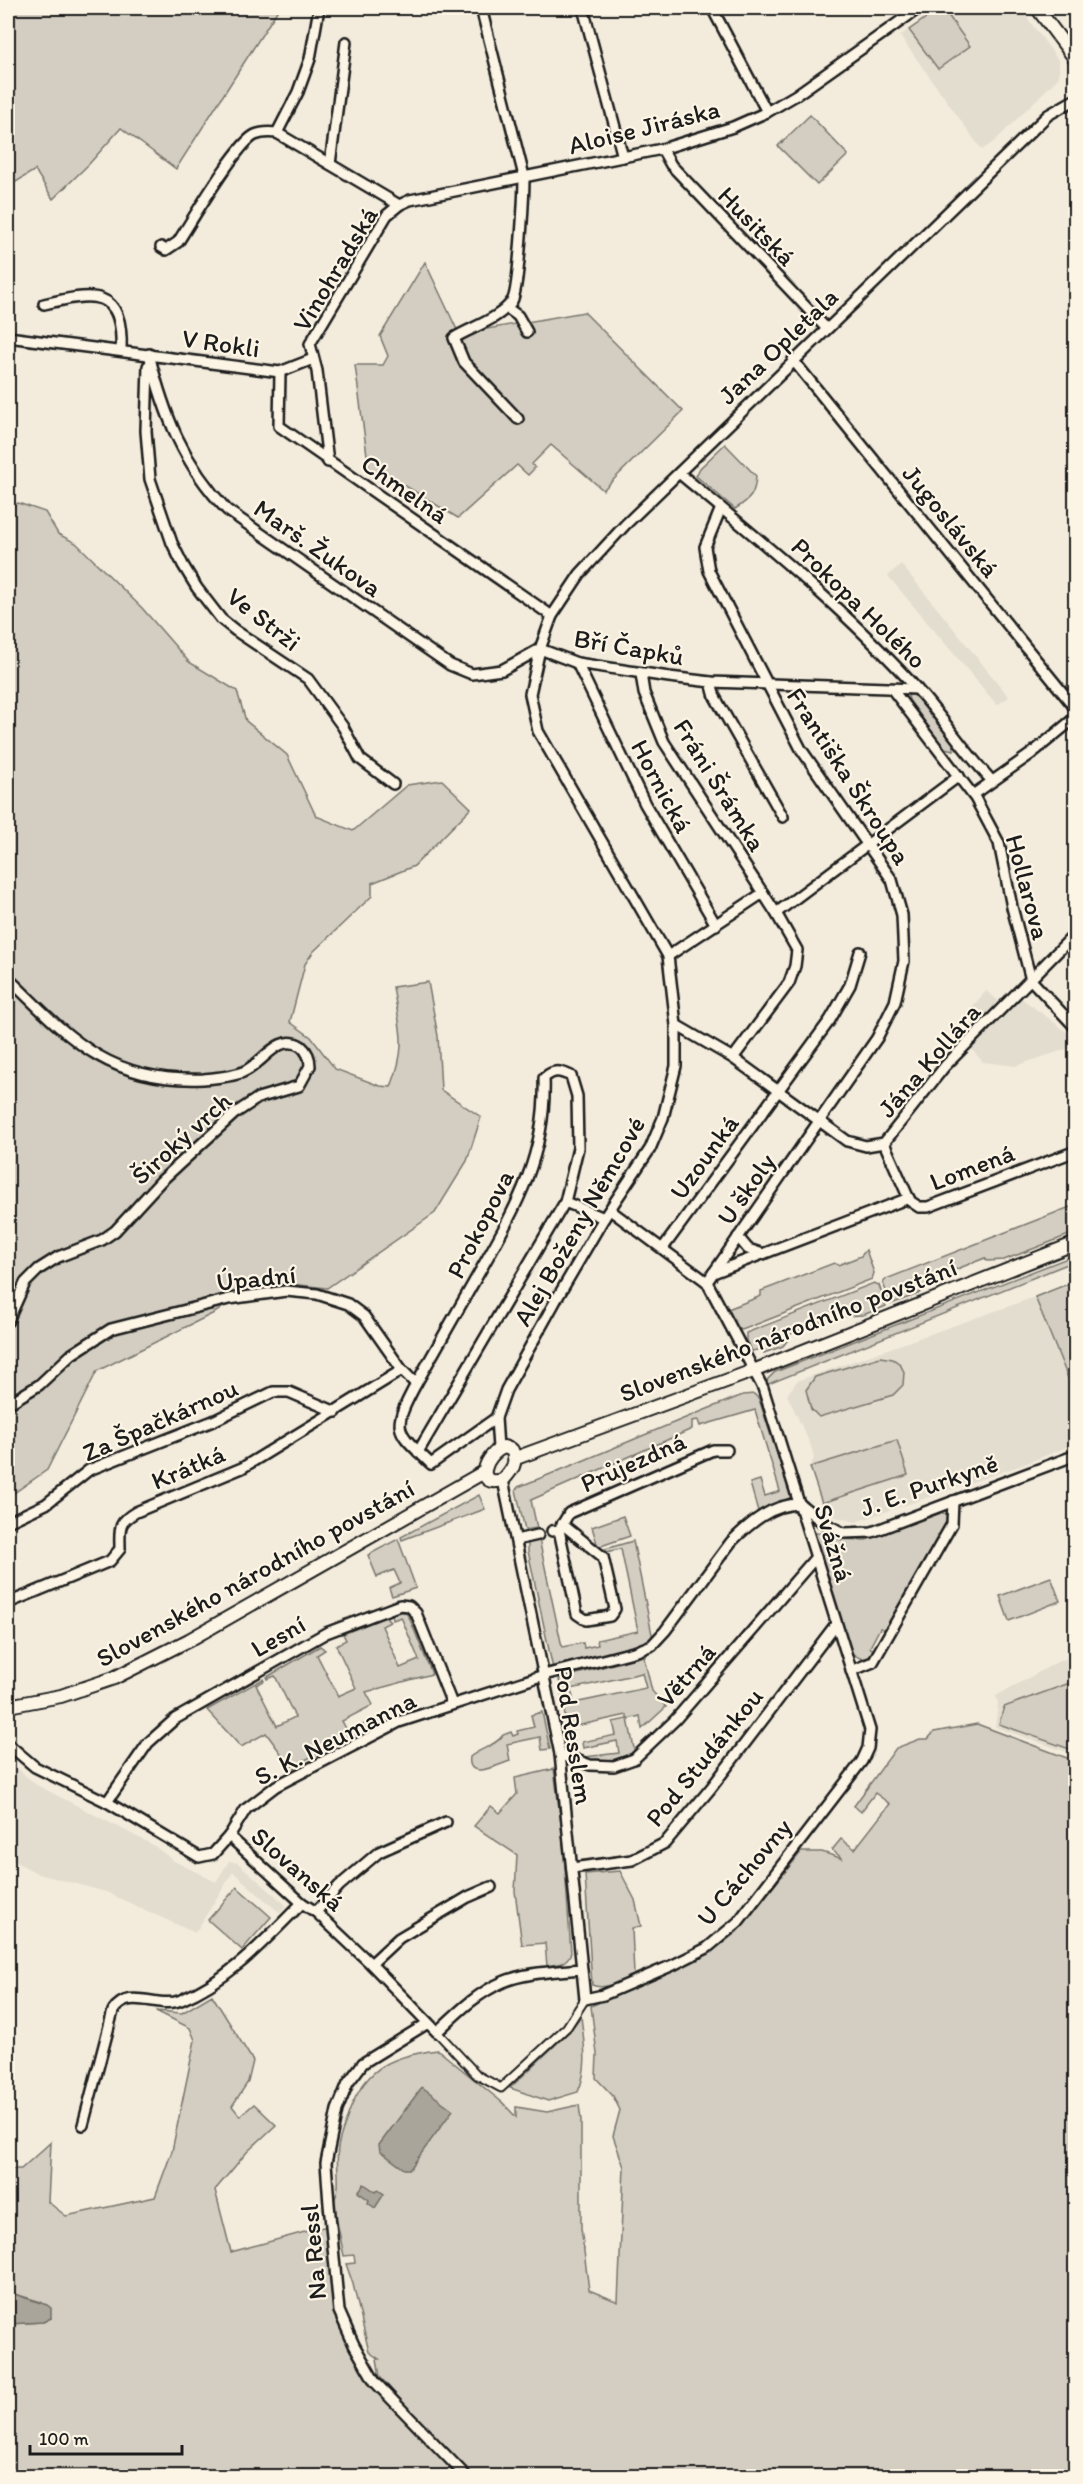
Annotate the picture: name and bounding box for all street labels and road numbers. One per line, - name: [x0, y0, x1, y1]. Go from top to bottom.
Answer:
- street label: Aloise Jiráska: [565, 93, 723, 161]
- street label: Husitská: [711, 179, 803, 273]
- street label: Vinohradská: [285, 200, 385, 337]
- street label: Jana Opletala: [711, 281, 845, 411]
- street label: V Rokli: [180, 322, 262, 364]
- street label: Chmelná: [355, 447, 455, 531]
- street label: Jugoslávská: [896, 458, 1007, 584]
- street label: Marš. Žukova: [248, 492, 389, 604]
- street label: Prokopa Holého: [785, 530, 933, 676]
- street label: Ve Strži: [220, 580, 308, 658]
- street label: Bří Čapků: [571, 622, 687, 672]
- street label: Františka Škroupa: [780, 681, 918, 871]
- street label: Fráni Šrámka: [667, 713, 774, 858]
- street label: Hornická: [624, 734, 700, 839]
- street label: Hollarova: [999, 831, 1058, 944]
- street label: Jána Kollára: [871, 996, 988, 1124]
- street label: Široký vrch: [124, 1084, 238, 1191]
- street label: Uzounká: [662, 1108, 746, 1206]
- street label: Alej Boženy Němcové: [506, 1110, 652, 1332]
- street label: Lomená: [925, 1136, 1019, 1198]
- street label: U školy: [710, 1147, 782, 1231]
- street label: Prokopova: [439, 1164, 521, 1284]
- street label: Slovenského národního povstání: [615, 1251, 962, 1409]
- street label: Úpadní: [215, 1258, 298, 1298]
- street label: Za Špačkárnou: [77, 1371, 243, 1469]
- street label: Průjezdná: [575, 1424, 691, 1499]
- street label: Krátká: [146, 1437, 230, 1497]
- street label: J. E. Purkyně: [856, 1446, 1002, 1524]
- street label: Slovenského národního povstání: [90, 1472, 420, 1674]
- street label: Svážná: [807, 1500, 861, 1586]
- street label: Lesní: [245, 1608, 311, 1664]
- street label: Větrná: [649, 1636, 723, 1714]
- street label: Pod Resslem: [547, 1663, 601, 1807]
- street label: Pod Studánkou: [638, 1681, 770, 1833]
- street label: S. K. Neumanna: [249, 1683, 422, 1792]
- street label: U Cáchovny: [690, 1812, 798, 1932]
- street label: Slovanská: [245, 1820, 352, 1919]
- street label: Na Ressl: [293, 2203, 333, 2301]

